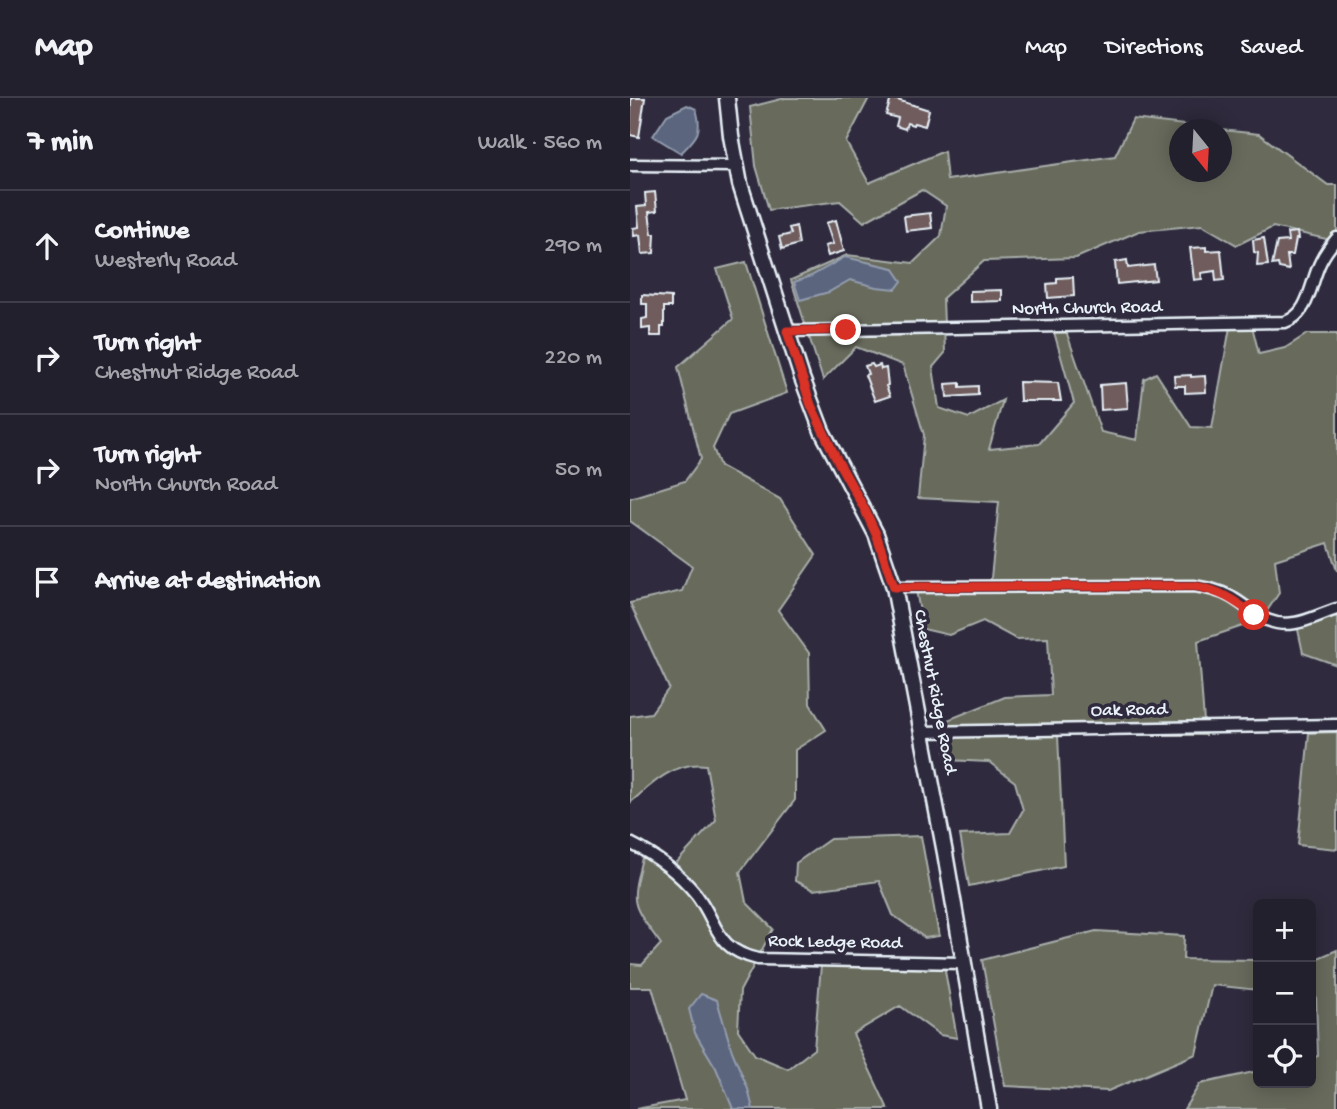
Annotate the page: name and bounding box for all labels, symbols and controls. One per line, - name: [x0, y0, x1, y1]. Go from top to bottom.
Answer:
- text: Map: [35, 29, 92, 67]
- text: Map: [1025, 34, 1067, 63]
- text: Directions: [1105, 34, 1203, 63]
- text: Saved: [1241, 34, 1302, 63]
- north arrow: [1169, 119, 1232, 182]
- text: 7 min: [28, 126, 93, 161]
- text: Walk · 560 m: [478, 130, 602, 157]
- text: Continue: [95, 217, 189, 248]
- icon: ahead: [28, 227, 66, 265]
- text: 290 m: [544, 233, 602, 260]
- text: Westerly Road: [95, 248, 236, 275]
- street label: North Church Road: [1012, 296, 1164, 322]
- route end: [830, 314, 861, 345]
- text: Turn right: [95, 329, 199, 360]
- icon: right: [28, 339, 66, 377]
- text: 220 m: [545, 345, 602, 372]
- text: Chestnut Ridge Road: [95, 360, 297, 387]
- text: Turn right: [95, 441, 199, 472]
- icon: right: [28, 451, 66, 489]
- text: 50 m: [555, 457, 602, 484]
- text: North Church Road: [95, 472, 277, 499]
- icon: arrive: [28, 563, 66, 601]
- text: Arrive at destination: [95, 567, 320, 598]
- route start: [1238, 599, 1269, 630]
- street label: Chestnut Ridge Road: [907, 608, 962, 778]
- street label: Oak Road: [1091, 699, 1169, 723]
- map controls: [1253, 899, 1316, 1088]
- button: +: [1253, 899, 1316, 962]
- street label: Rock Ledge Road: [768, 930, 904, 956]
- button: −: [1253, 962, 1316, 1025]
- button: locate: [1253, 1025, 1316, 1088]

